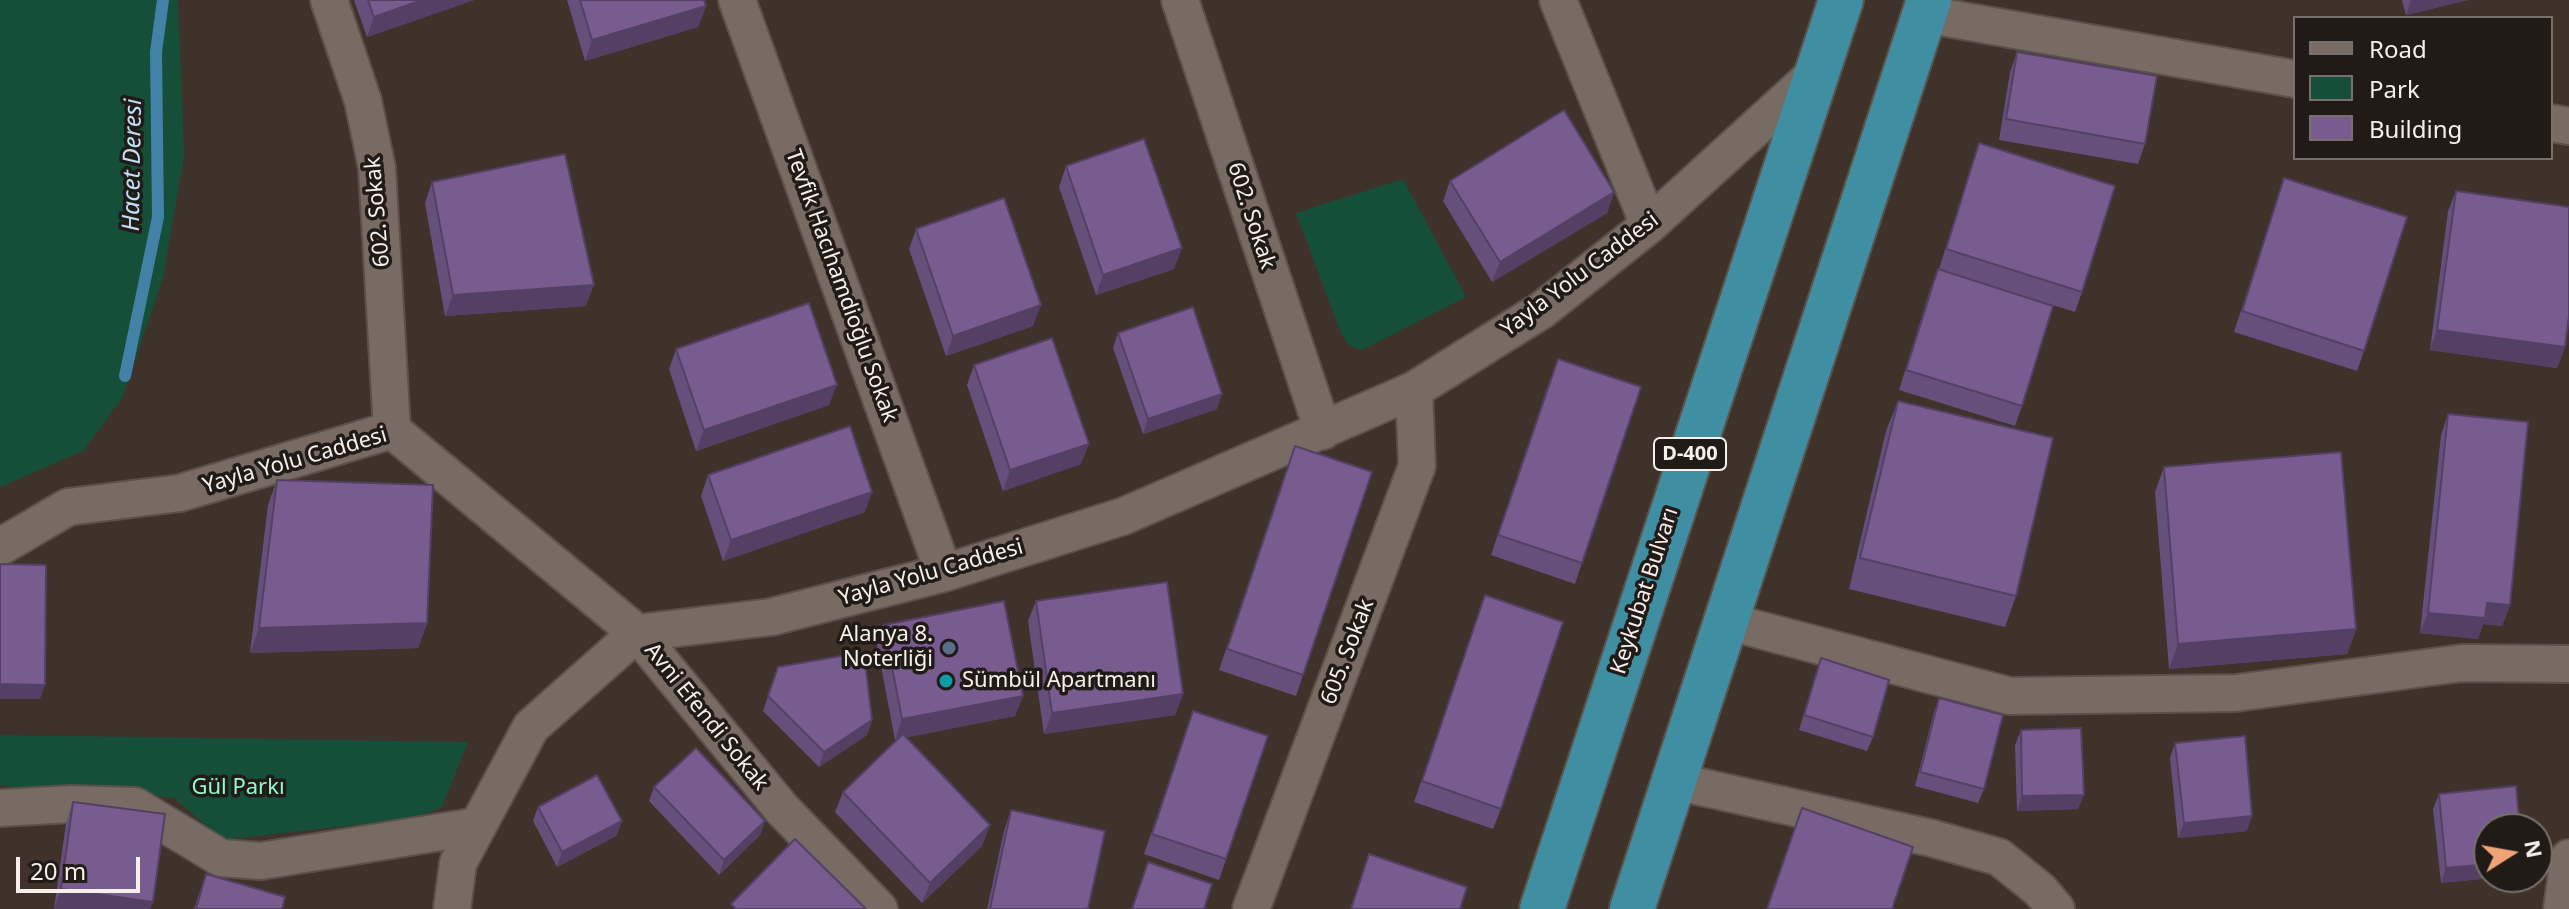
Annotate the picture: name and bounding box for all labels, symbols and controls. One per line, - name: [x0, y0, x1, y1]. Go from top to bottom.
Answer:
- legend: [2293, 16, 2553, 160]
- text: Road: [2369, 32, 2427, 65]
- text: Park: [2369, 72, 2420, 105]
- water label: Hacet Deresi: [117, 98, 149, 232]
- text: Building: [2369, 112, 2462, 145]
- street label: Tevfik Hacıhamdioğlu Sokak: [779, 146, 903, 426]
- street label: 602. Sokak: [360, 156, 396, 268]
- street label: 602. Sokak: [1221, 159, 1281, 273]
- street label: Yayla Yolu Caddesi: [1496, 207, 1664, 343]
- street label: Yayla Yolu Caddesi: [200, 422, 390, 500]
- road number: D-400: [1654, 438, 1726, 470]
- street label: Keykubat Bulvarı: [1606, 504, 1684, 678]
- street label: Yayla Yolu Caddesi: [836, 534, 1026, 612]
- street label: 605. Sokak: [1316, 596, 1380, 708]
- place label: Alanya 8. Noterliği: [840, 622, 933, 674]
- street label: Avni Efendi Sokak: [638, 638, 774, 796]
- marker: Alanya 8. Noterliği: [940, 639, 958, 657]
- place label: Sümbül Apartmanı: [962, 668, 1156, 694]
- marker: Sümbül Apartmanı: [937, 672, 955, 690]
- park label: Gül Parkı: [191, 775, 285, 801]
- north arrow: [2473, 813, 2553, 893]
- text: N: [2518, 837, 2551, 860]
- scale bar: [20, 841, 144, 891]
- text: 20 m: [30, 854, 86, 887]

